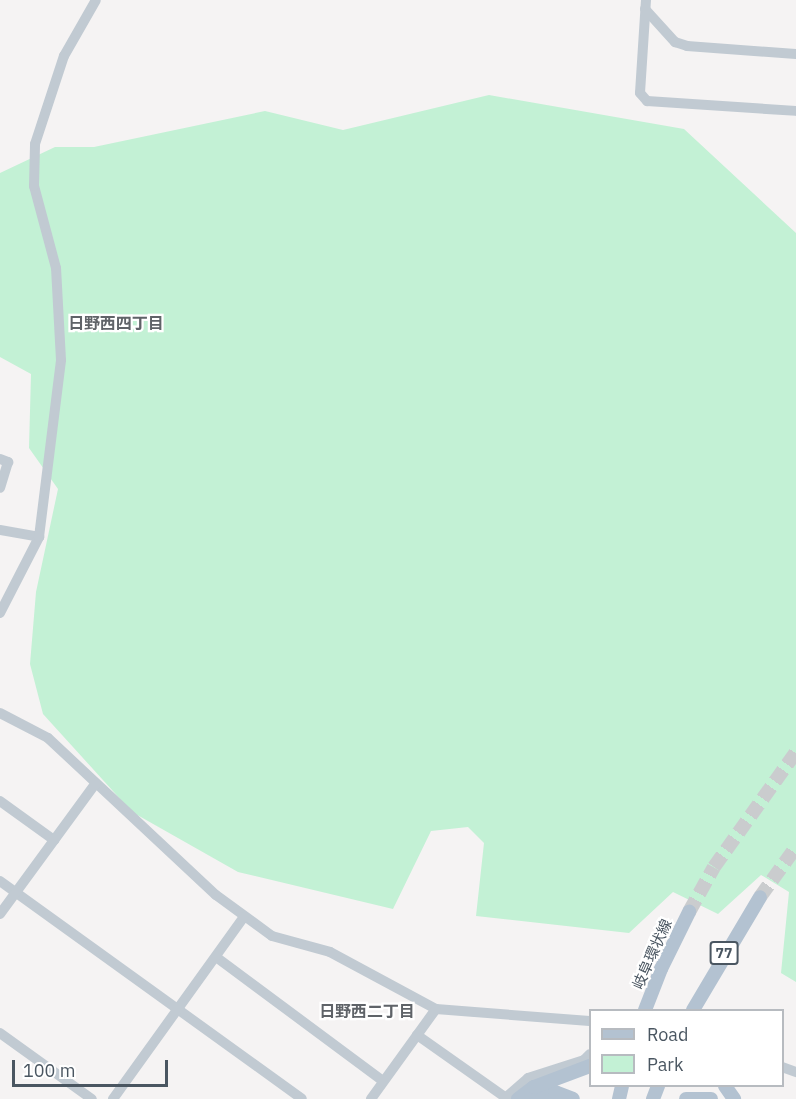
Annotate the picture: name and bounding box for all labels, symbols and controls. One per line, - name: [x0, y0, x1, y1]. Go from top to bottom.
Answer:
- district label: 日野西四丁目: [68, 313, 164, 333]
- street label: 岐阜環状線: [629, 916, 675, 992]
- road number: 77: [709, 942, 739, 964]
- district label: 日野西二丁目: [319, 1001, 415, 1021]
- legend: [589, 1009, 784, 1087]
- text: Road: [647, 1023, 688, 1046]
- scale bar: [15, 1048, 171, 1086]
- text: Park: [647, 1053, 683, 1076]
- text: 100 m: [23, 1059, 75, 1082]

